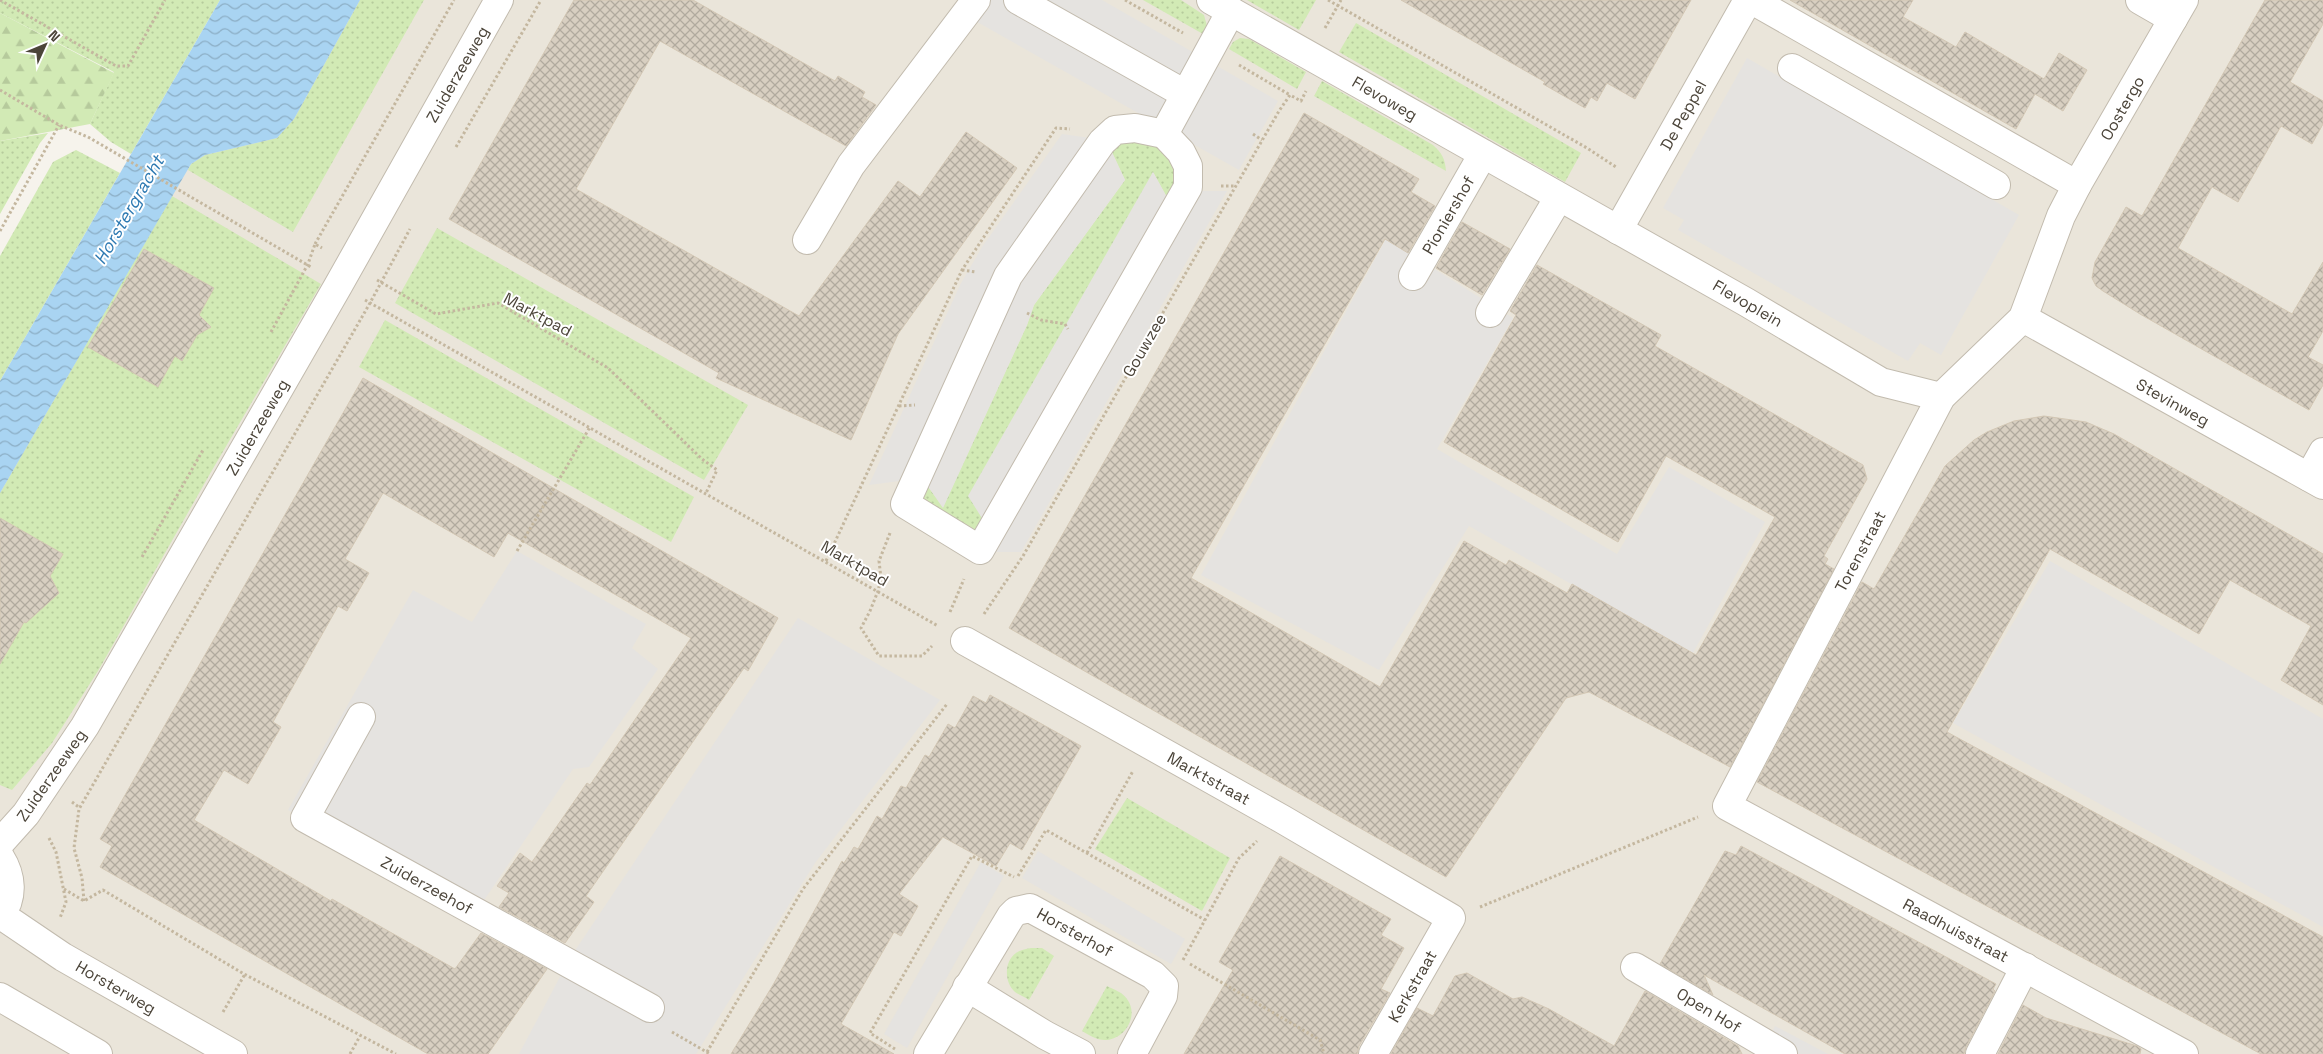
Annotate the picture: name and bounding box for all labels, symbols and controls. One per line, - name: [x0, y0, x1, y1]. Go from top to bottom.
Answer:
- north arrow: [20, 20, 70, 70]
- street label: Zuiderzeeweg: [421, 22, 494, 126]
- text: N: [45, 26, 64, 46]
- street label: Flevoweg: [1348, 71, 1421, 126]
- street label: Oostergo: [2096, 72, 2149, 144]
- street label: De Peppel: [1656, 76, 1711, 154]
- water label: Horstergracht: [88, 150, 170, 268]
- street label: Pioniershof: [1417, 172, 1479, 258]
- street label: Flevoplein: [1709, 275, 1786, 332]
- street label: Marktpad: [500, 288, 576, 341]
- street label: Gouwzee: [1118, 310, 1171, 381]
- street label: Stevinweg: [2132, 374, 2213, 431]
- street label: Zuiderzeeweg: [221, 375, 294, 479]
- street label: Torenstraat: [1830, 507, 1891, 596]
- street label: Marktpad: [817, 536, 892, 591]
- street label: Zuiderzeeweg: [12, 725, 91, 826]
- street label: Marktstraat: [1164, 747, 1254, 810]
- street label: Zuiderzeehof: [377, 852, 477, 919]
- street label: Raadhuisstraat: [1899, 894, 2012, 967]
- street label: Horsterhof: [1033, 903, 1116, 962]
- street label: Kerkstraat: [1383, 946, 1442, 1026]
- street label: Horsterweg: [72, 956, 160, 1019]
- street label: Open Hof: [1673, 983, 1745, 1038]

